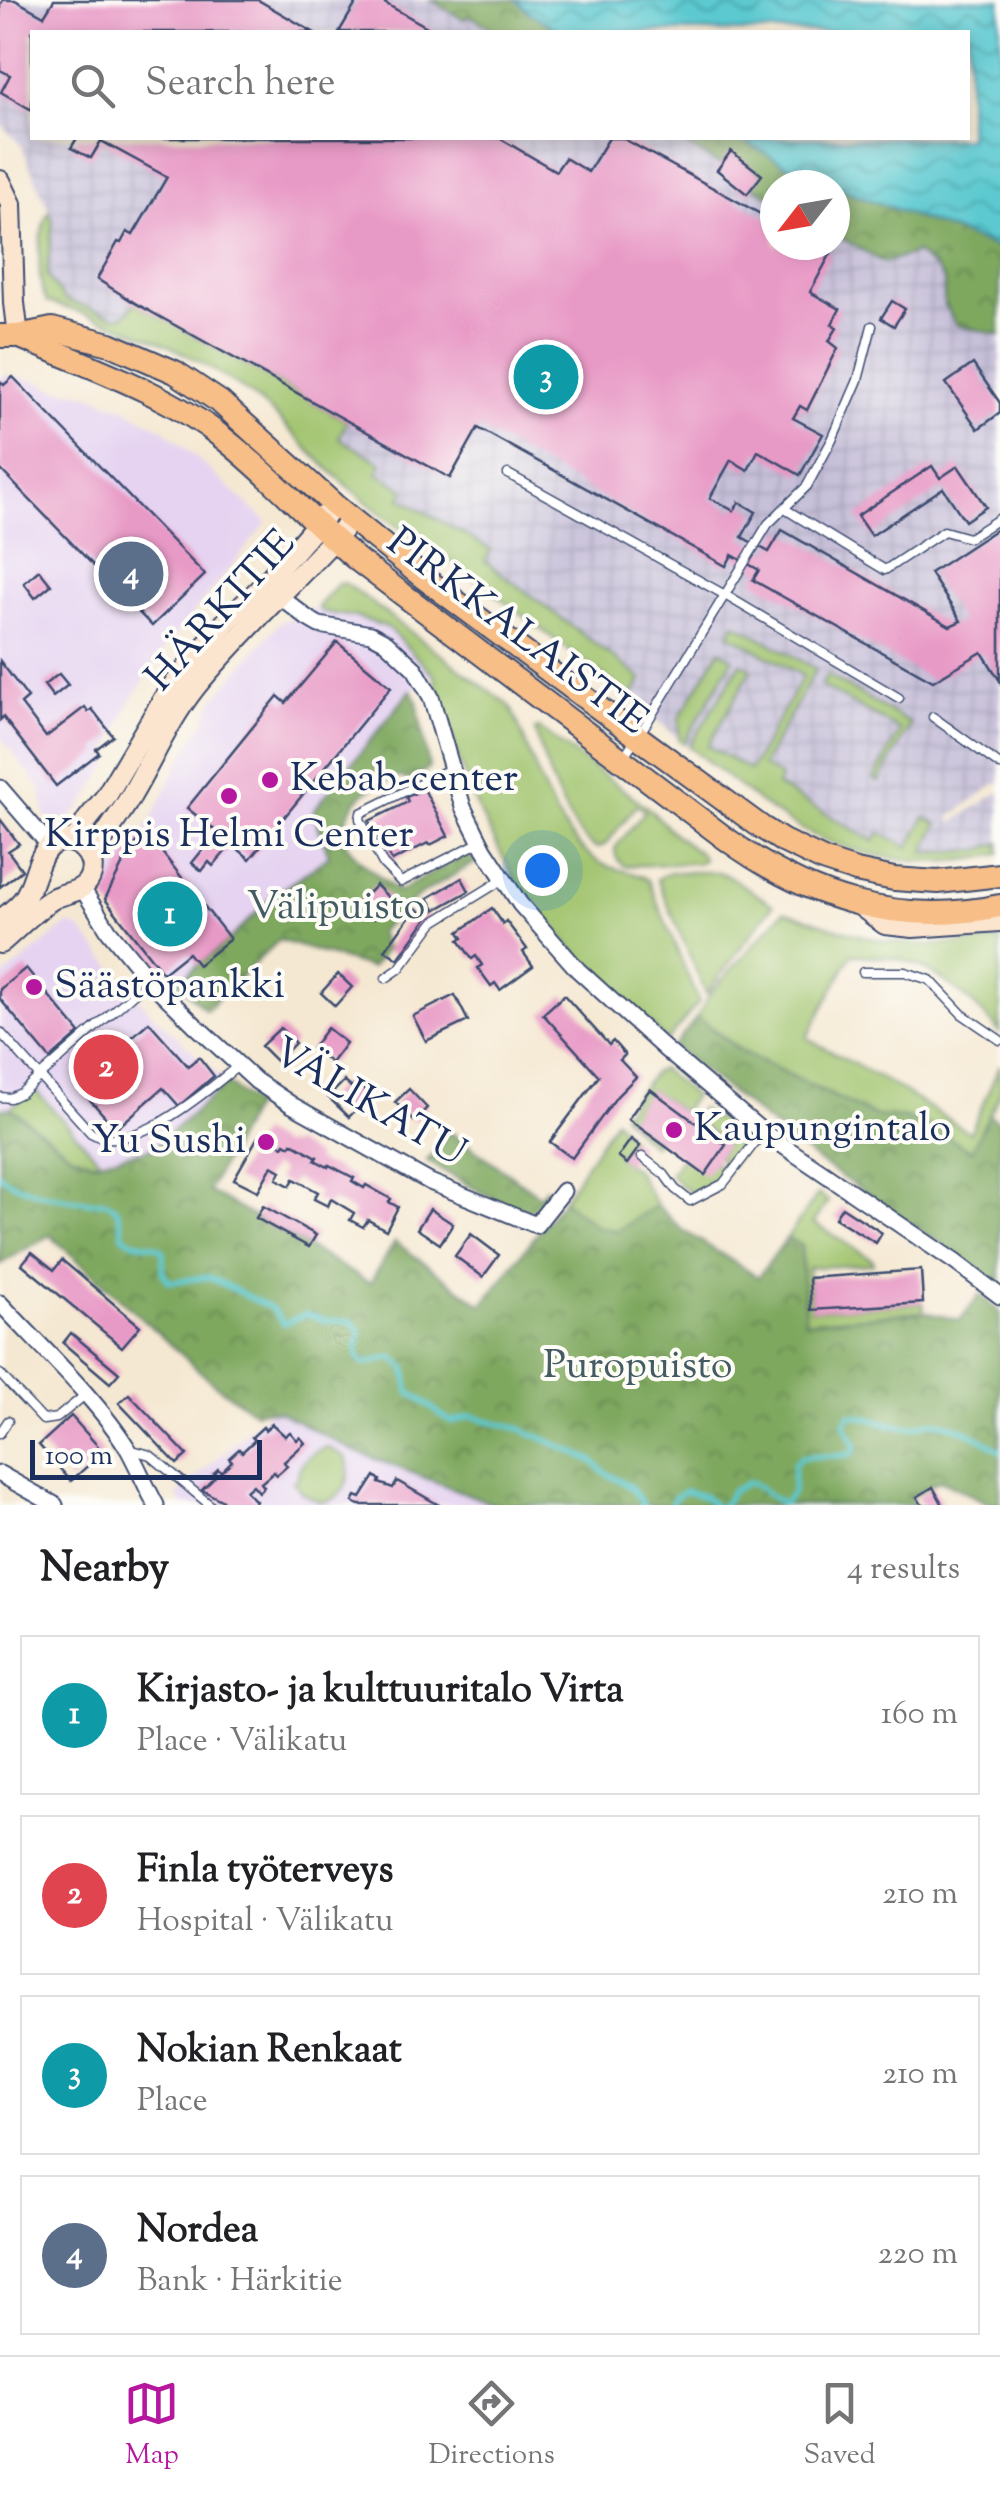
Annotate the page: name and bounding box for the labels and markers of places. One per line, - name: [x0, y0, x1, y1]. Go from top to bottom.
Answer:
- pin: 3: [514, 340, 578, 414]
- pin: 4: [98, 536, 164, 612]
- place label: Kebab-center: [290, 752, 518, 809]
- marker: Kebab-center: [259, 769, 281, 791]
- marker: Kirppis Helmi Center: [218, 785, 240, 807]
- place label: Kirppis Helmi Center: [44, 808, 414, 865]
- pin: 1: [138, 876, 202, 952]
- place label: Säästöpankki: [54, 959, 285, 1016]
- marker: Säästöpankki: [23, 976, 45, 998]
- pin: 2: [74, 1030, 138, 1104]
- place label: Kaupungintalo: [694, 1102, 951, 1159]
- place label: Yu Sushi: [91, 1114, 246, 1171]
- marker: Kaupungintalo: [663, 1119, 685, 1141]
- marker: Yu Sushi: [255, 1131, 277, 1153]

